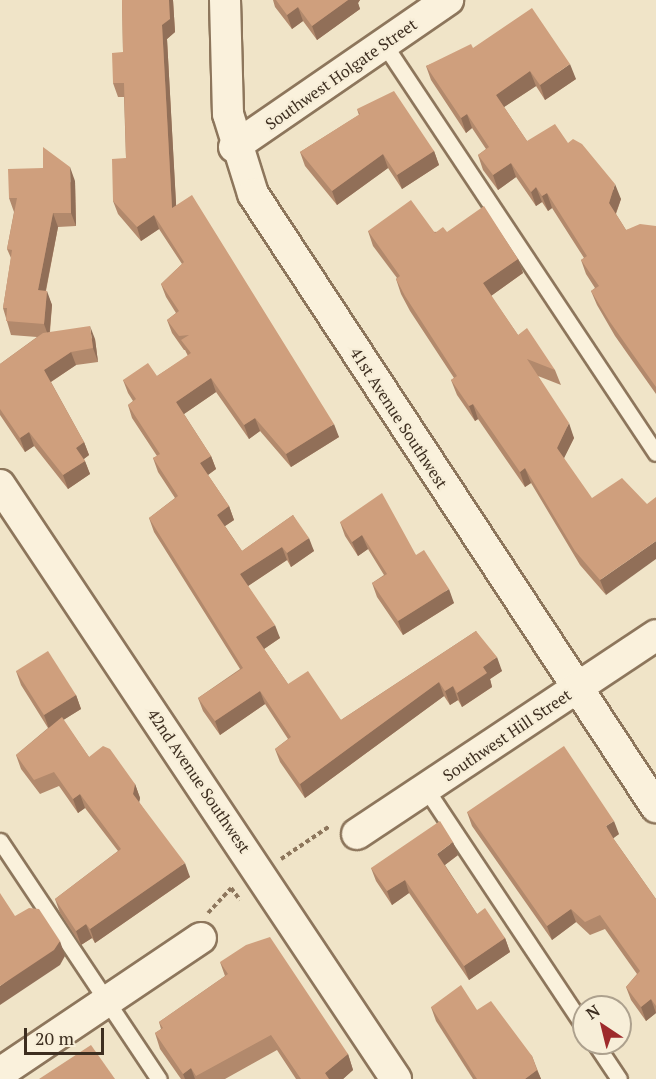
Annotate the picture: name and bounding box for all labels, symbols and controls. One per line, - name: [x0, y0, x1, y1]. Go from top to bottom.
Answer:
- street label: Southwest Holgate Street: [262, 14, 420, 134]
- street label: 41st Avenue Southwest: [346, 344, 452, 492]
- street label: Southwest Hill Street: [439, 685, 575, 785]
- street label: 42nd Avenue Southwest: [144, 705, 254, 857]
- north arrow: [572, 995, 632, 1055]
- text: N: [582, 999, 604, 1024]
- scale bar: [27, 1016, 106, 1054]
- text: 20 m: [35, 1026, 74, 1050]

